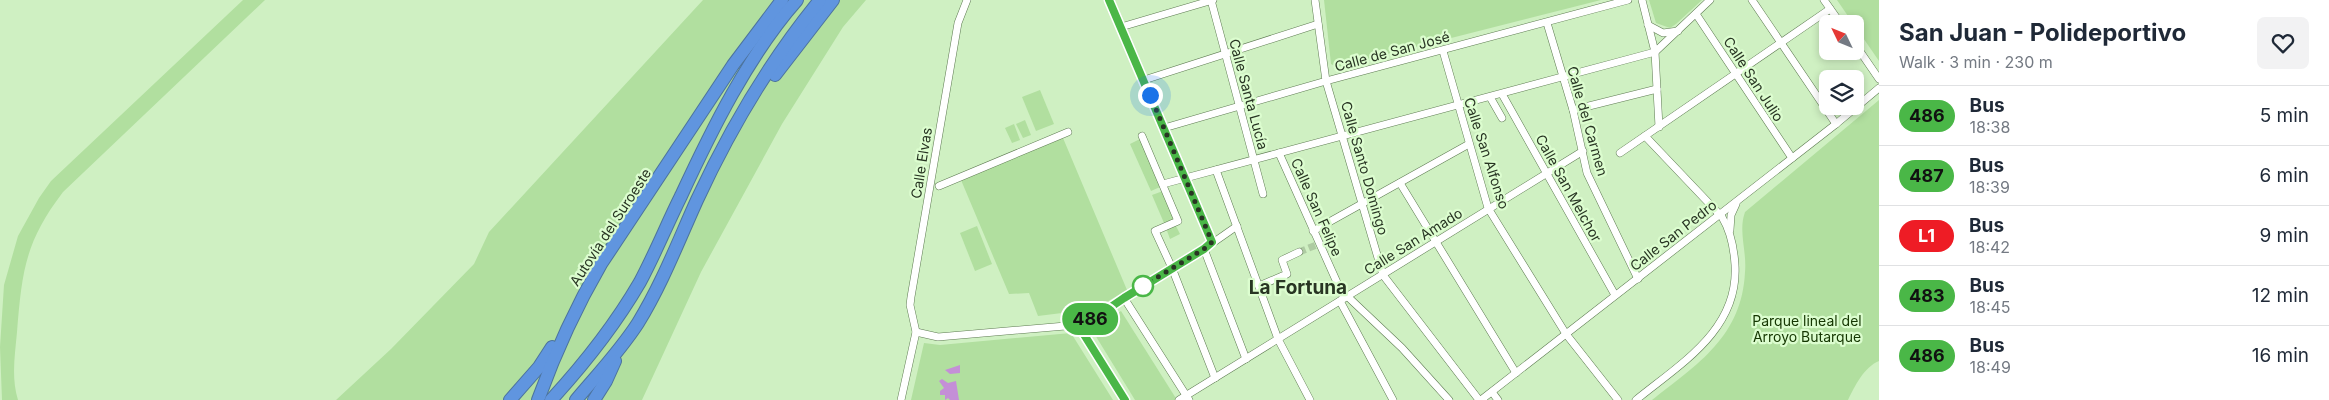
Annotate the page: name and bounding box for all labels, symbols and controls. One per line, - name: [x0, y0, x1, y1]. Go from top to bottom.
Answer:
- north arrow: [1819, 15, 1864, 60]
- map controls: [1819, 15, 1864, 115]
- button: heart: [2257, 17, 2309, 69]
- text: San Juan - Polideportivo: [1899, 18, 2186, 47]
- street label: Calle de San José: [1333, 27, 1451, 75]
- street label: Calle San Julio: [1720, 33, 1788, 125]
- street label: Calle Santa Lucía: [1226, 37, 1272, 151]
- text: Walk · 3 min · 230 m: [1899, 52, 2053, 72]
- street label: Calle del Carmen: [1564, 64, 1612, 178]
- button: layers: [1819, 70, 1864, 115]
- your location: [1138, 83, 1163, 108]
- text: Bus: [1970, 94, 2005, 117]
- street label: Calle San Alfonso: [1461, 95, 1513, 211]
- street label: Calle Santo Domingo: [1338, 99, 1392, 237]
- text: 5 min: [2260, 104, 2309, 127]
- text: 486: [1909, 105, 1945, 126]
- text: 18:38: [1970, 117, 2010, 137]
- street label: Calle Elvas: [907, 126, 935, 200]
- street label: Calle San Melchor: [1532, 131, 1606, 245]
- text: Bus: [1969, 154, 2004, 177]
- street label: Calle San Felipe: [1288, 155, 1346, 259]
- text: 6 min: [2259, 164, 2309, 187]
- street label: Autovía del Suroeste: [566, 165, 654, 289]
- text: 487: [1909, 165, 1944, 186]
- text: 18:39: [1969, 177, 2010, 197]
- street label: Calle San Pedro: [1626, 196, 1720, 274]
- street label: Calle San Amado: [1361, 204, 1465, 278]
- text: Bus: [1969, 214, 2004, 237]
- text: 9 min: [2259, 224, 2309, 247]
- text: L1: [1918, 225, 1935, 246]
- text: 18:42: [1969, 237, 2010, 257]
- text: Bus: [1970, 274, 2005, 297]
- unlabelled marker: [1132, 275, 1154, 297]
- district label: La Fortuna: [1249, 276, 1347, 299]
- text: 12 min: [2252, 284, 2309, 307]
- text: 483: [1909, 285, 1945, 306]
- text: 18:45: [1970, 297, 2011, 317]
- line badge: 486: [1061, 303, 1119, 335]
- text: 486: [1072, 308, 1108, 329]
- park label: Parque lineal del Arroyo Butarque: [1752, 312, 1862, 345]
- text: Bus: [1970, 334, 2005, 357]
- text: 16 min: [2252, 344, 2309, 367]
- text: 486: [1909, 345, 1945, 366]
- text: 18:49: [1970, 357, 2011, 377]

